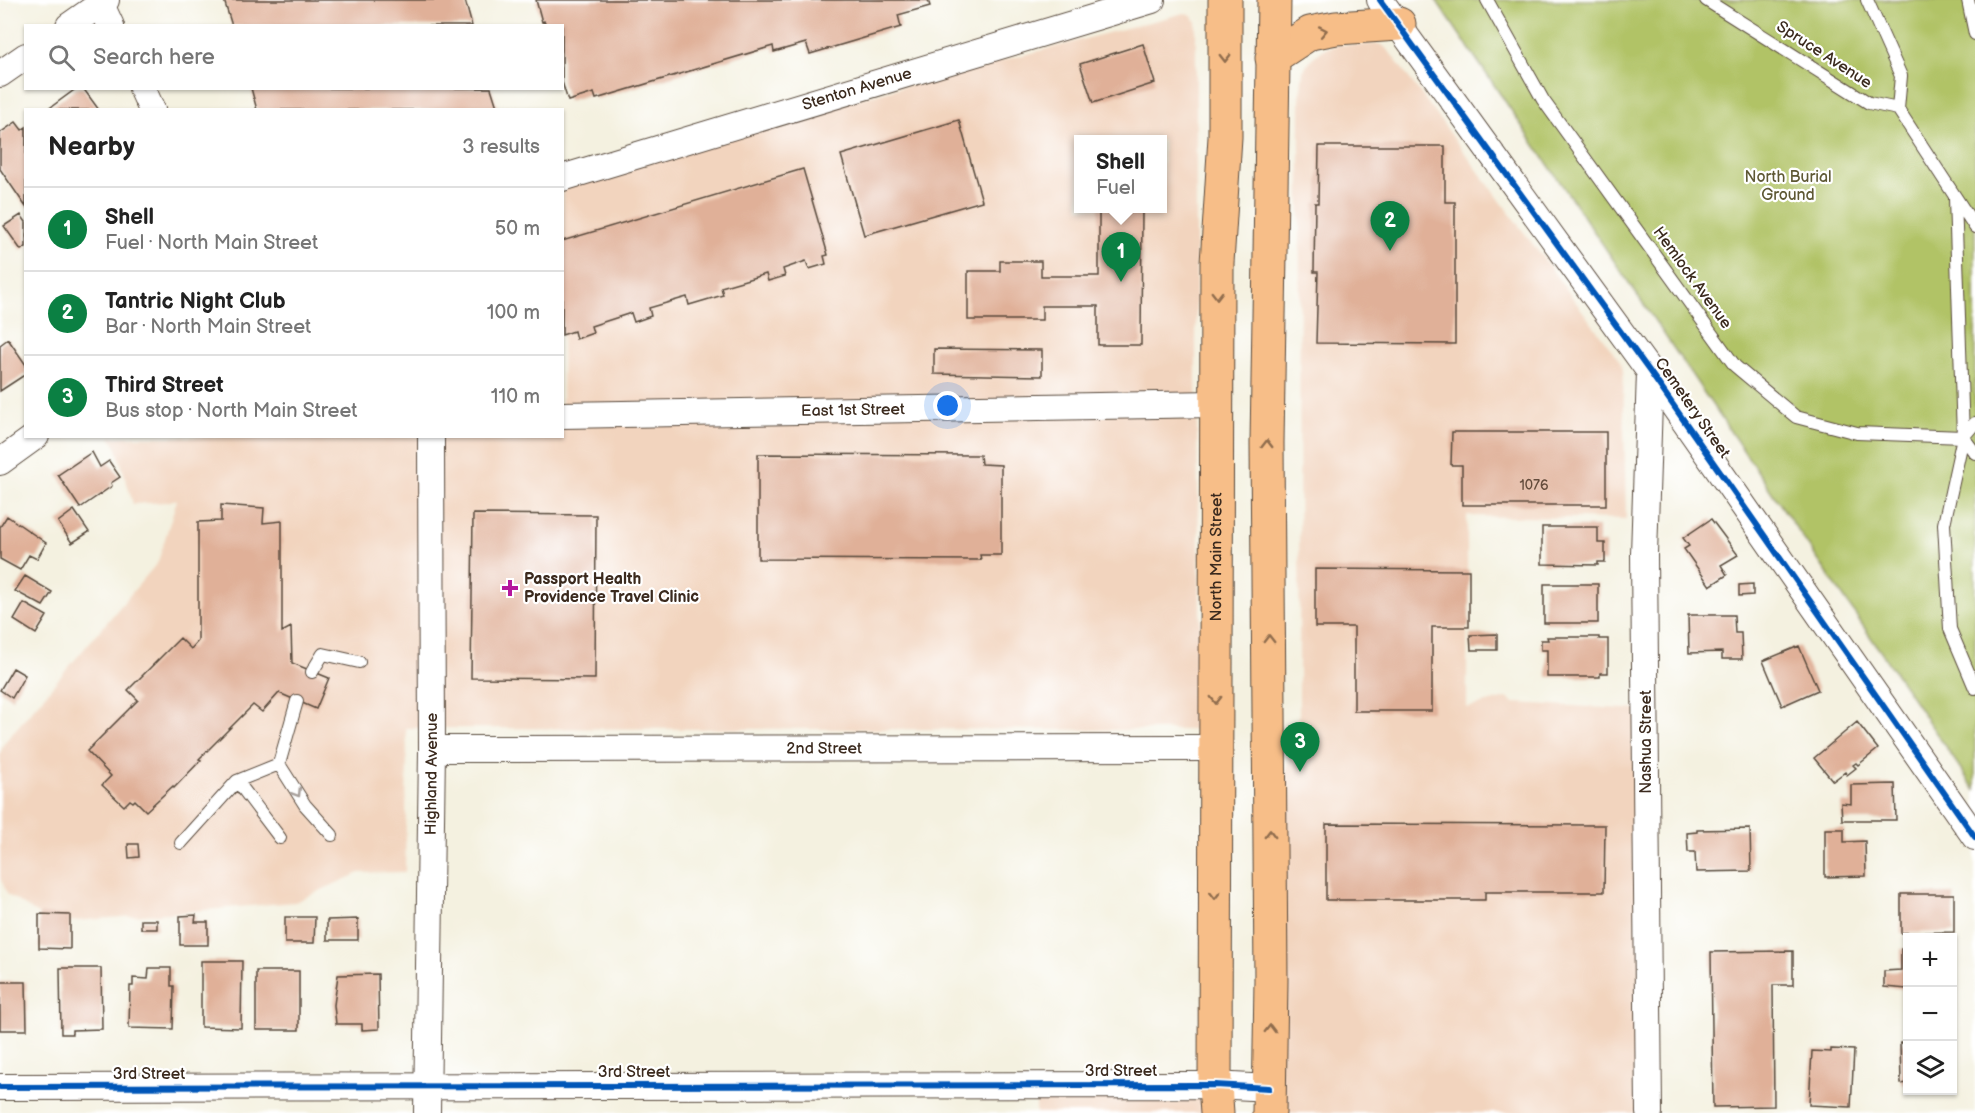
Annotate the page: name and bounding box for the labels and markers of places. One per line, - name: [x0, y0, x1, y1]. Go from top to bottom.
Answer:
- pin: 2: [1370, 202, 1410, 251]
- pin: 1: [1102, 232, 1140, 282]
- place label: Passport Health Providence Travel Clinic: [524, 570, 699, 607]
- marker: Passport Health Providence Travel Clinic: [501, 579, 519, 597]
- pin: 3: [1280, 722, 1320, 772]

